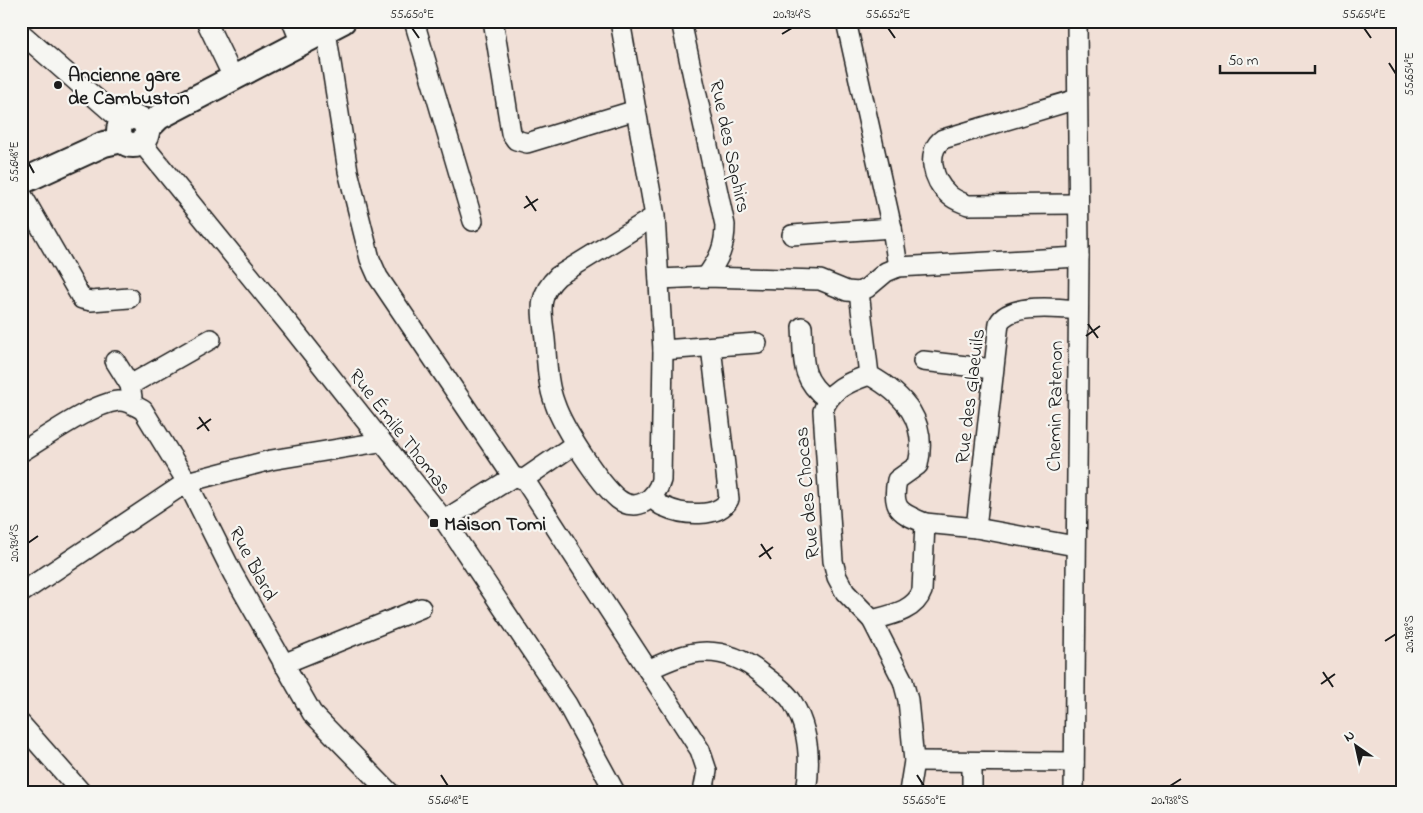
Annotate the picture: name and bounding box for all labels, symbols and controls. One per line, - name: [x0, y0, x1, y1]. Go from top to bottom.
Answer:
- text: 55.650°E: [390, 6, 434, 24]
- text: 20.934°S: [773, 6, 811, 24]
- text: 55.652°E: [866, 6, 910, 24]
- text: 55.654°E: [1342, 6, 1386, 24]
- scale bar: [1220, 42, 1316, 74]
- text: 50 m: [1228, 50, 1259, 72]
- text: 55.654°E: [1401, 52, 1419, 96]
- place label: Ancienne gare de Cambuston: [68, 62, 190, 114]
- street label: Rue des Saphirs: [700, 77, 757, 216]
- marker: Ancienne gare de Cambuston: [52, 79, 64, 91]
- text: 55.648°E: [6, 141, 24, 183]
- street label: Rue des Glaeuils: [949, 327, 994, 466]
- street label: Chemin Ratenon: [1041, 340, 1072, 472]
- street label: Rue Émile Thomas: [341, 363, 458, 502]
- street label: Rue des Chocas: [788, 426, 829, 560]
- place label: Maison Tomi: [444, 511, 547, 540]
- marker: Maison Tomi: [428, 517, 440, 529]
- street label: Rue Blard: [220, 522, 283, 606]
- text: 20.934°S: [6, 524, 24, 562]
- text: 20.938°S: [1401, 615, 1419, 653]
- north arrow: [1330, 720, 1380, 770]
- text: N: [1340, 725, 1359, 748]
- text: 55.648°E: [427, 792, 469, 810]
- text: 55.650°E: [902, 792, 946, 810]
- text: 20.938°S: [1151, 792, 1189, 810]

